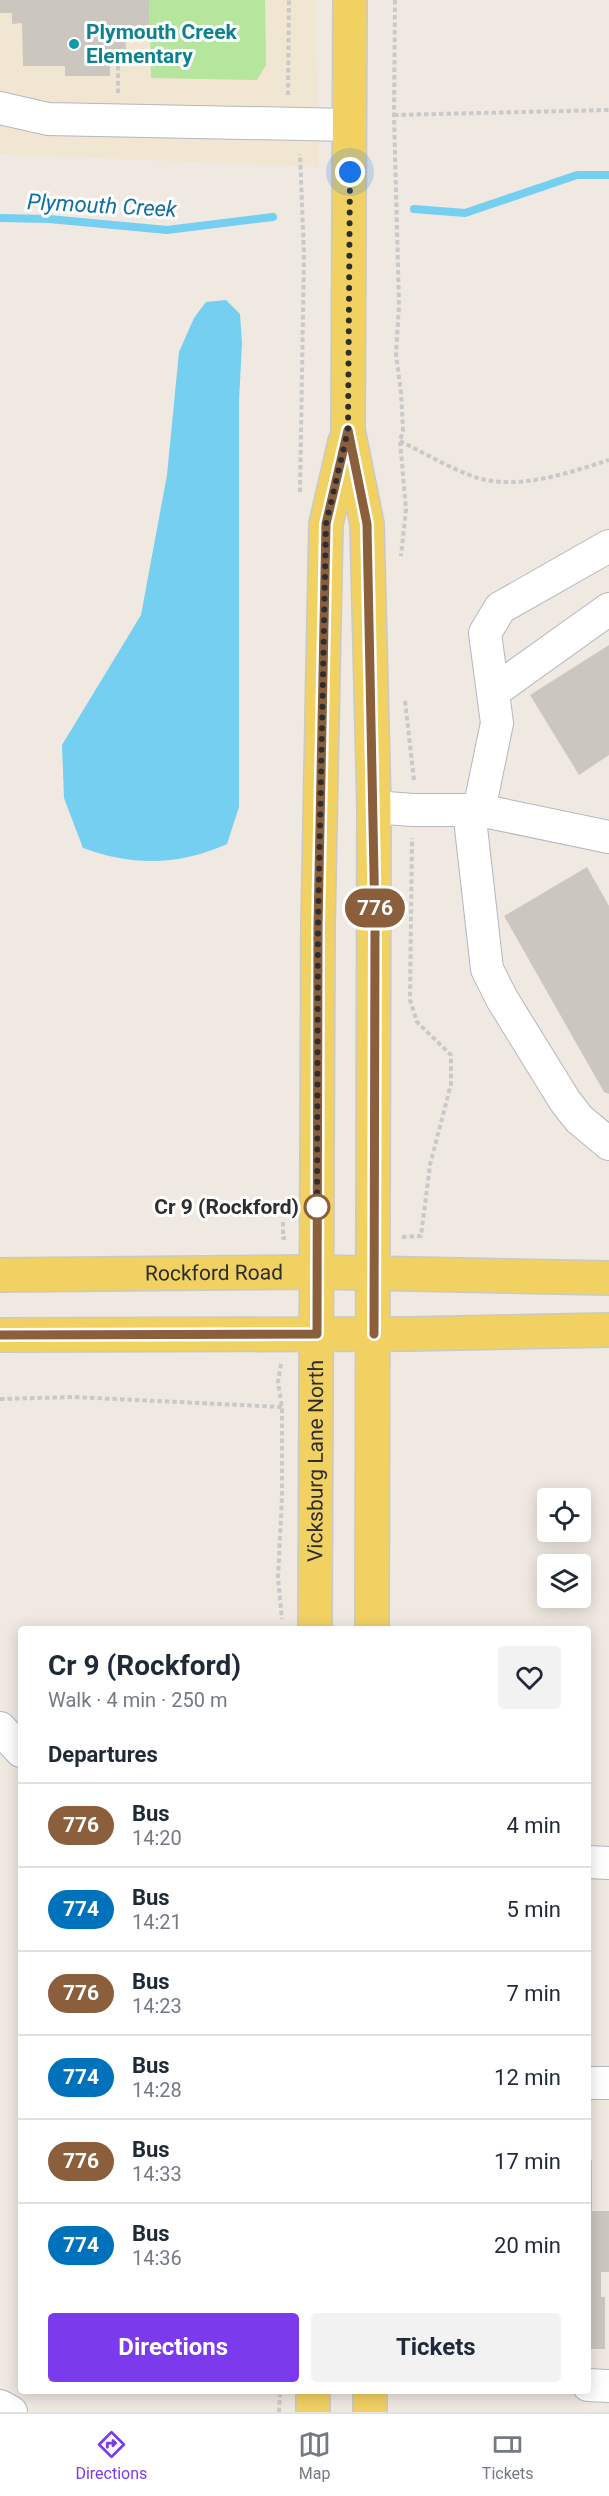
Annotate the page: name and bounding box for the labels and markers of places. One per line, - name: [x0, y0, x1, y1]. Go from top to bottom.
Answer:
- place label: Plymouth Creek Elementary: [86, 20, 237, 68]
- marker: Plymouth Creek Elementary: [67, 37, 81, 51]
- marker: Cr 9 (Rockford): [304, 1194, 330, 1220]
- place label: Cr 9 (Rockford): [154, 1195, 299, 1219]

